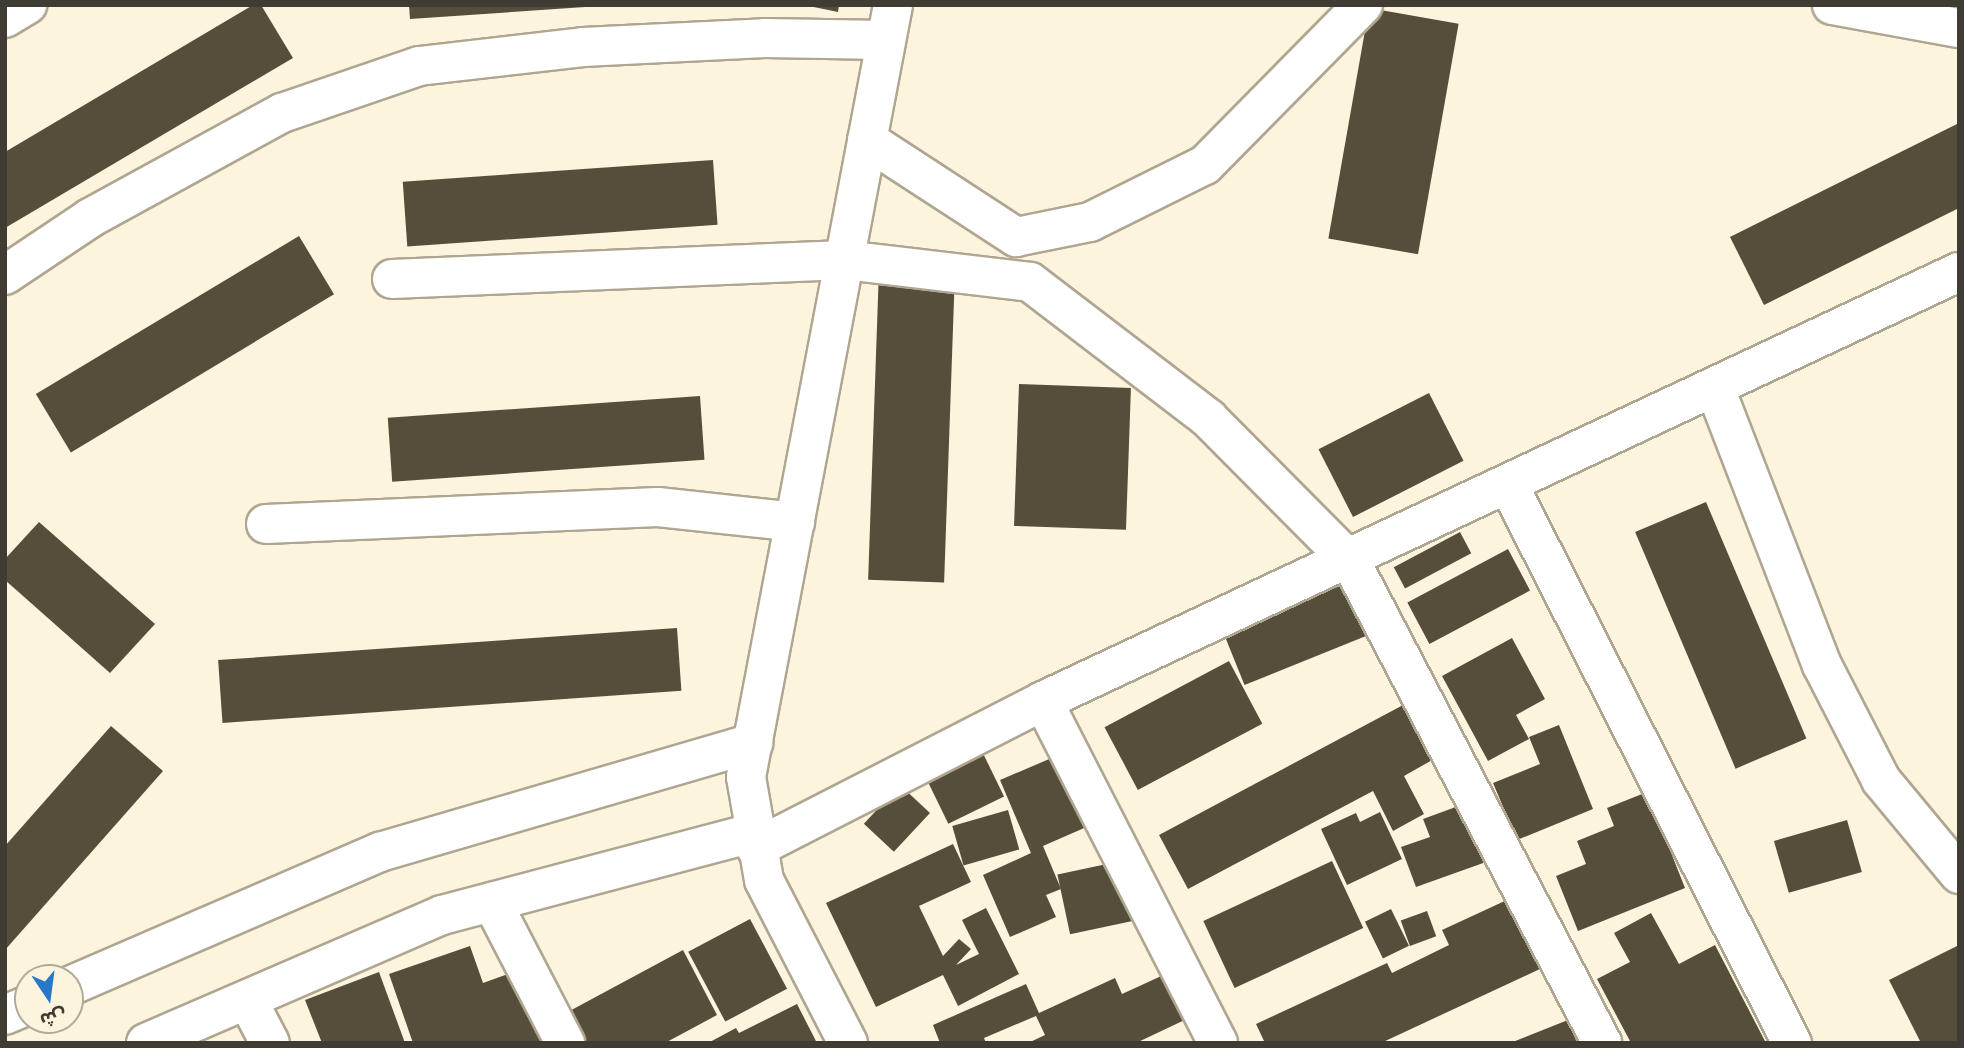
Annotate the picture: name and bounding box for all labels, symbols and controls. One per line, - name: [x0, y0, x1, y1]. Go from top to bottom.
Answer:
- north arrow: [14, 964, 84, 1034]
- text: ش: [36, 995, 70, 1040]

